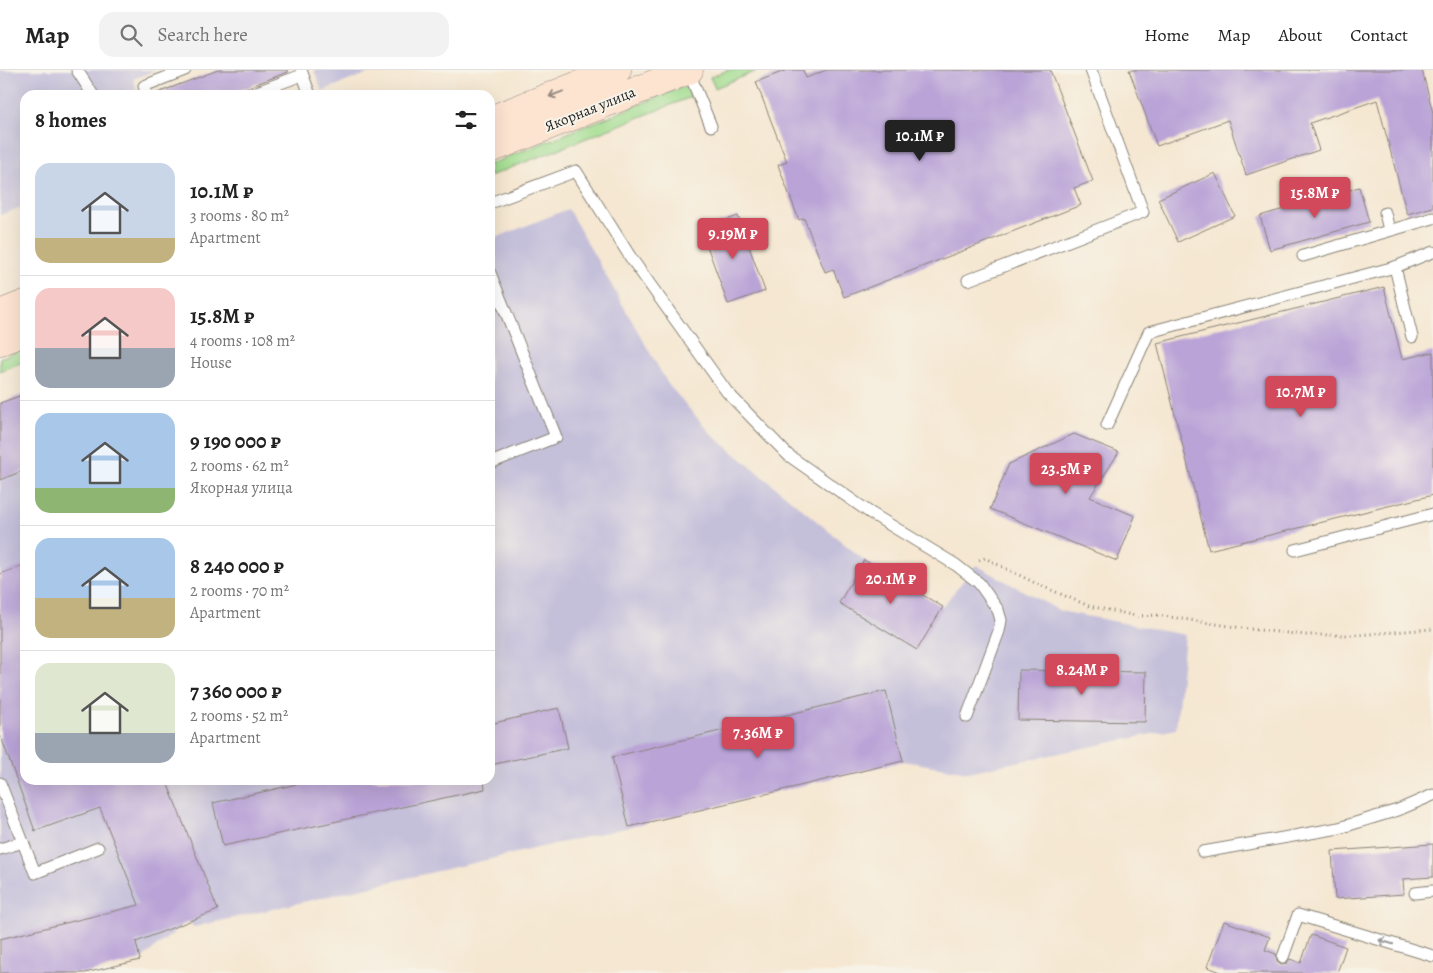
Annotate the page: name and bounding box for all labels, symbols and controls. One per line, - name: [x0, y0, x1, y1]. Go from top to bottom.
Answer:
- search box: [99, 12, 449, 57]
- text: Map: [25, 19, 69, 51]
- icon: search: [117, 21, 145, 49]
- text: Search here: [157, 22, 248, 48]
- text: Home: [1144, 23, 1189, 47]
- text: Map: [1217, 23, 1250, 47]
- text: About: [1278, 23, 1322, 47]
- text: Contact: [1350, 23, 1408, 47]
- street label: Якорная улица: [542, 82, 638, 136]
- one-way arrow: [548, 90, 564, 99]
- text: 8 homes: [35, 106, 107, 134]
- icon: filters: [452, 106, 480, 134]
- pin: 10.1M ₽: [874, 119, 966, 162]
- text: 10.1M ₽: [896, 125, 944, 147]
- pin: 15.8M ₽: [1269, 176, 1361, 219]
- text: 10.1M ₽: [190, 177, 253, 205]
- text: 15.8M ₽: [1290, 182, 1340, 204]
- icon: home: [75, 183, 135, 243]
- text: 3 rooms · 80 m²: [190, 205, 289, 227]
- pin: 9.19M ₽: [687, 218, 779, 260]
- text: 9.19M ₽: [708, 223, 758, 245]
- text: Apartment: [190, 227, 261, 249]
- text: 15.8M ₽: [190, 302, 254, 330]
- icon: home: [75, 308, 135, 368]
- text: 4 rooms · 108 m²: [190, 330, 295, 352]
- text: House: [190, 352, 232, 374]
- pin: 10.7M ₽: [1255, 376, 1347, 418]
- text: 10.7M ₽: [1276, 381, 1326, 403]
- text: 9 190 000 ₽: [190, 427, 281, 455]
- icon: home: [75, 433, 135, 493]
- pin: 23.5M ₽: [1020, 452, 1112, 495]
- text: 2 rooms · 62 m²: [190, 455, 289, 477]
- text: 23.5M ₽: [1041, 458, 1091, 480]
- text: Якорная улица: [190, 477, 293, 499]
- text: 8 240 000 ₽: [190, 552, 284, 580]
- icon: home: [75, 558, 135, 618]
- pin: 20.1M ₽: [845, 562, 937, 605]
- text: 20.1M ₽: [866, 568, 916, 590]
- text: 2 rooms · 70 m²: [190, 580, 289, 602]
- text: Apartment: [190, 602, 261, 624]
- pin: 8.24M ₽: [1036, 654, 1128, 696]
- text: 8.24M ₽: [1056, 659, 1108, 681]
- text: 7 360 000 ₽: [190, 677, 282, 705]
- icon: home: [75, 683, 135, 743]
- text: 2 rooms · 52 m²: [190, 705, 288, 727]
- pin: 7.36M ₽: [712, 716, 804, 759]
- text: 7.36M ₽: [733, 722, 783, 744]
- text: Apartment: [190, 727, 261, 749]
- one-way arrow: [1379, 937, 1395, 947]

